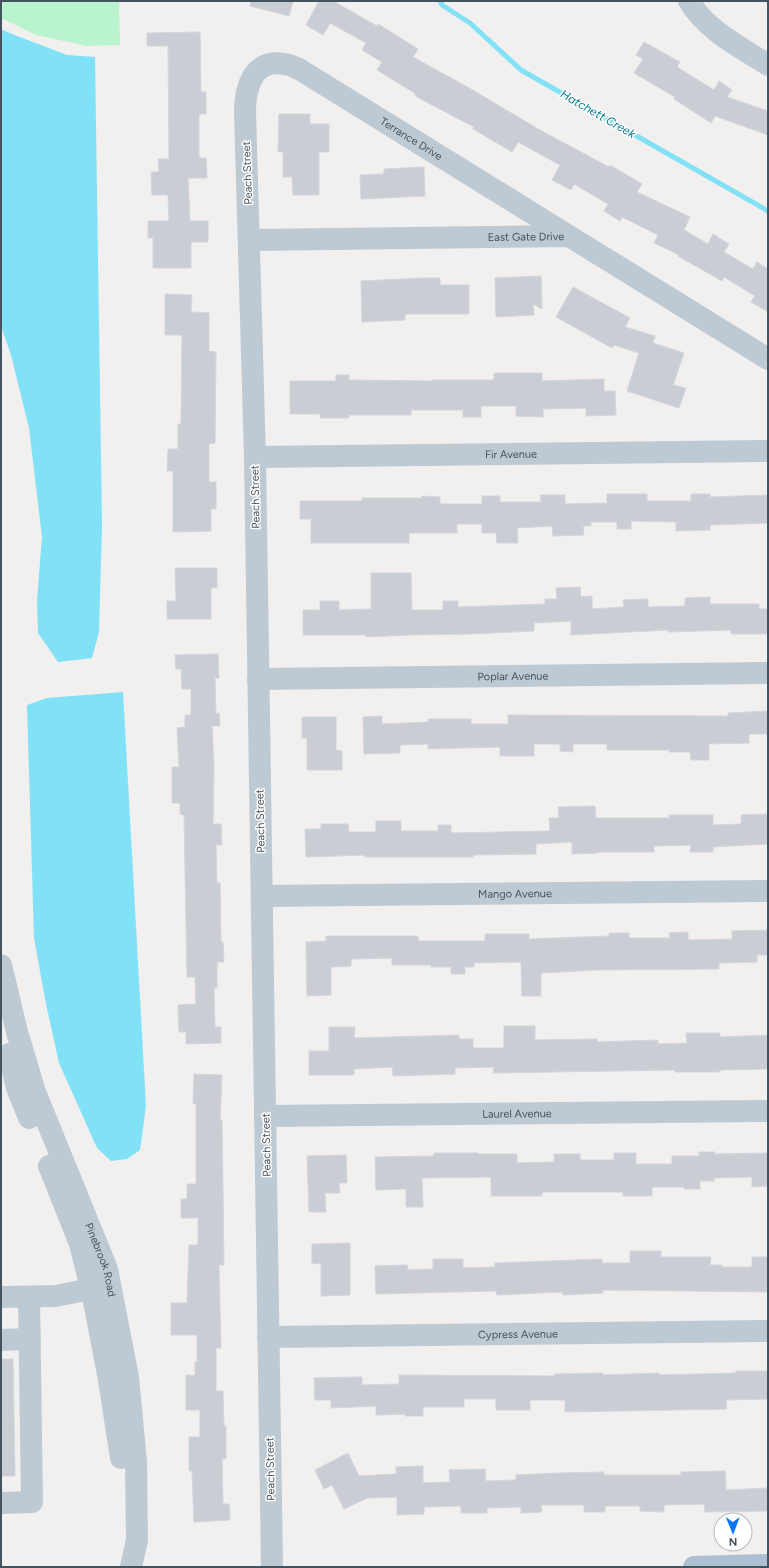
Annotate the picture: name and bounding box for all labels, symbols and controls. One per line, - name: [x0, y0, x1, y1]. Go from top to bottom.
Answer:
- water label: Hatchett Creek: [558, 87, 639, 142]
- street label: Terrance Drive: [378, 115, 445, 163]
- street label: Peach Street: [240, 141, 255, 205]
- street label: East Gate Drive: [488, 230, 564, 244]
- street label: Fir Avenue: [485, 448, 537, 461]
- street label: Peach Street: [248, 465, 263, 529]
- street label: Poplar Avenue: [477, 670, 549, 683]
- street label: Peach Street: [253, 789, 268, 853]
- street label: Mango Avenue: [478, 887, 552, 901]
- street label: Laurel Avenue: [482, 1107, 552, 1121]
- street label: Peach Street: [259, 1113, 274, 1177]
- street label: Pinebrook Road: [82, 1221, 118, 1298]
- street label: Cypress Avenue: [478, 1328, 558, 1341]
- street label: Peach Street: [263, 1437, 278, 1501]
- north arrow: [713, 1512, 753, 1552]
- text: N: [729, 1535, 738, 1548]

